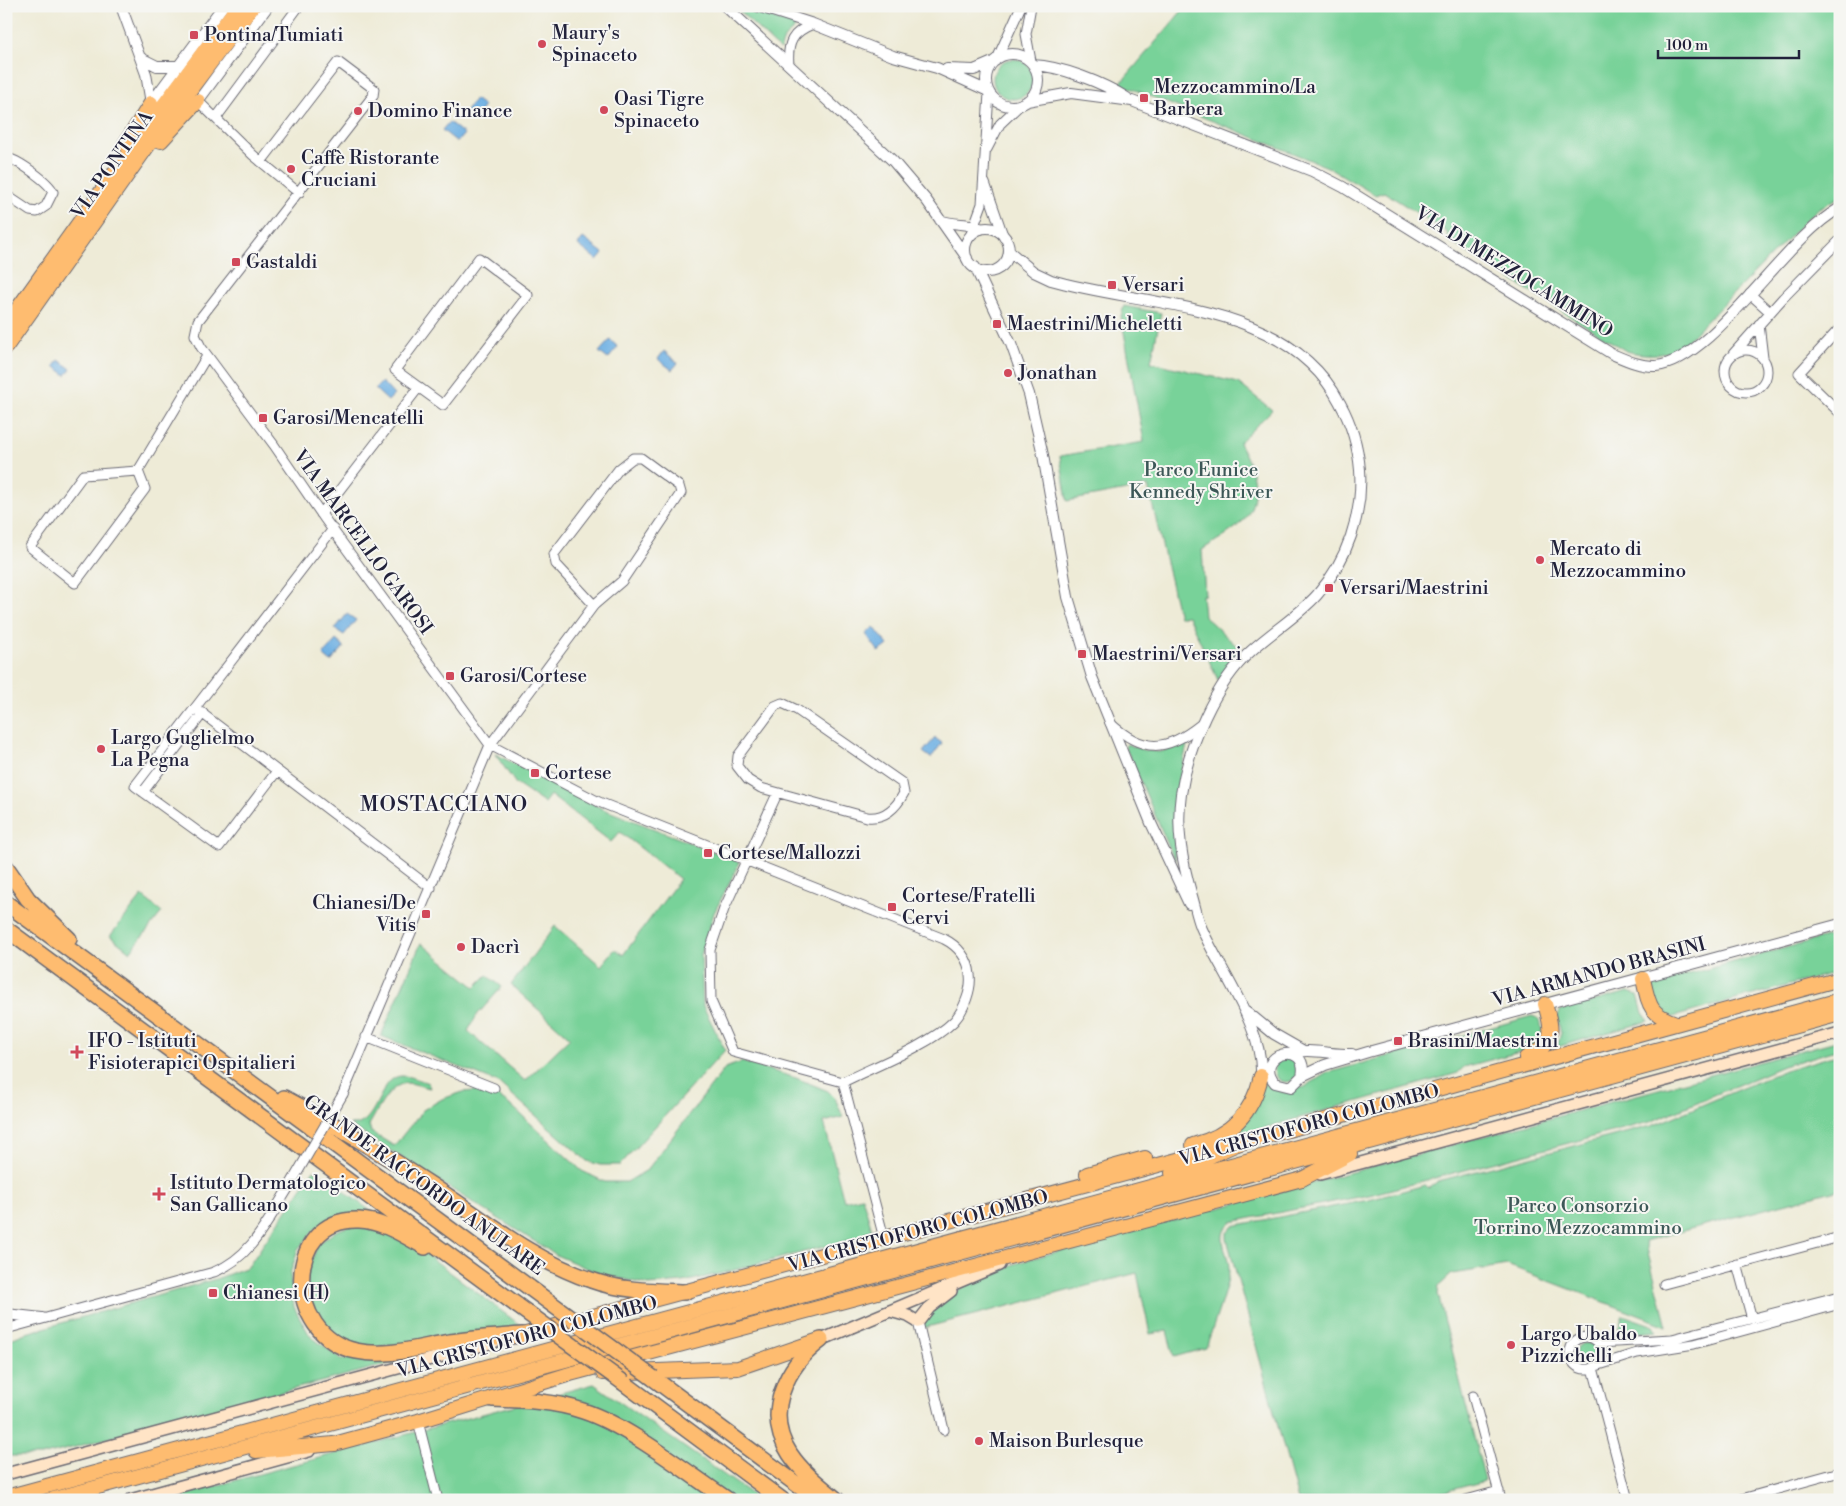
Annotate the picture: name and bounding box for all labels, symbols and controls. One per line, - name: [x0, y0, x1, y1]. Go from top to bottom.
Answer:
- place label: Maury's Spinaceto: [552, 21, 637, 67]
- place label: Pontina/Tumiati: [204, 23, 343, 47]
- scale bar: [1658, 28, 1800, 60]
- marker: Pontina/Tumiati: [188, 29, 200, 41]
- text: 100 m: [1666, 36, 1708, 55]
- marker: Maury's Spinaceto: [536, 38, 548, 50]
- place label: Mezzocammino/La Barbera: [1153, 75, 1316, 121]
- place label: Oasi Tigre Spinaceto: [614, 87, 704, 133]
- marker: Mezzocammino/La Barbera: [1138, 92, 1150, 104]
- place label: Domino Finance: [368, 99, 512, 123]
- marker: Oasi Tigre Spinaceto: [598, 104, 610, 116]
- street label: VIA PONTINA: [65, 105, 159, 225]
- marker: Domino Finance: [352, 105, 364, 117]
- place label: Caffè Ristorante Cruciani: [301, 146, 439, 192]
- marker: Caffè Ristorante Cruciani: [285, 163, 297, 175]
- street label: VIA DI MEZZOCAMMINO: [1410, 201, 1618, 343]
- place label: Gastaldi: [246, 250, 317, 274]
- marker: Gastaldi: [230, 256, 242, 268]
- place label: Versari: [1121, 273, 1185, 297]
- marker: Versari: [1106, 279, 1118, 291]
- place label: Maestrini/Micheletti: [1007, 312, 1183, 336]
- marker: Maestrini/Micheletti: [991, 318, 1003, 330]
- place label: Jonathan: [1017, 361, 1097, 385]
- marker: Jonathan: [1002, 367, 1014, 379]
- place label: Garosi/Mencatelli: [273, 406, 424, 430]
- marker: Garosi/Mencatelli: [257, 412, 269, 424]
- street label: VIA MARCELLO GAROSI: [287, 444, 438, 639]
- park label: Parco Eunice Kennedy Shriver: [1129, 458, 1273, 504]
- place label: Mercato di Mezzocammino: [1550, 537, 1686, 583]
- marker: Mercato di Mezzocammino: [1534, 554, 1546, 566]
- place label: Versari/Maestrini: [1338, 576, 1489, 600]
- marker: Versari/Maestrini: [1323, 582, 1335, 594]
- place label: Maestrini/Versari: [1092, 642, 1242, 666]
- marker: Maestrini/Versari: [1076, 648, 1088, 660]
- place label: Garosi/Cortese: [460, 664, 587, 688]
- marker: Garosi/Cortese: [444, 670, 456, 682]
- place label: Largo Guglielmo La Pegna: [111, 726, 255, 772]
- marker: Largo Guglielmo La Pegna: [95, 743, 107, 755]
- place label: Cortese: [545, 761, 612, 785]
- marker: Cortese: [529, 767, 541, 779]
- district label: MOSTACCIANO: [360, 792, 528, 818]
- place label: Cortese/Mallozzi: [718, 841, 861, 865]
- marker: Cortese/Mallozzi: [702, 847, 714, 859]
- place label: Cortese/Fratelli Cervi: [902, 884, 1036, 930]
- place label: Chianesi/De Vitis: [312, 891, 416, 937]
- marker: Cortese/Fratelli Cervi: [886, 901, 898, 913]
- marker: Chianesi/De Vitis: [420, 908, 432, 920]
- street label: VIA ARMANDO BRASINI: [1489, 932, 1708, 1012]
- place label: Dacrì: [471, 935, 520, 959]
- marker: Dacrì: [455, 941, 467, 953]
- place label: IFO - Istituti Fisioterapici Ospitalieri: [88, 1029, 296, 1075]
- place label: Brasini/Maestrini: [1407, 1029, 1559, 1053]
- marker: Brasini/Maestrini: [1392, 1035, 1404, 1047]
- marker: IFO - Istituti Fisioterapici Ospitalieri: [70, 1045, 84, 1059]
- street label: VIA CRISTOFORO COLOMBO: [1175, 1079, 1442, 1172]
- street label: GRANDE RACCORDO ANULARE: [299, 1090, 549, 1280]
- place label: Istituto Dermatologico San Gallicano: [170, 1171, 366, 1217]
- street label: VIA CRISTOFORO COLOMBO: [784, 1185, 1051, 1278]
- marker: Istituto Dermatologico San Gallicano: [152, 1187, 166, 1201]
- park label: Parco Consorzio Torrino Mezzocammino: [1474, 1194, 1682, 1240]
- place label: Chianesi (H): [223, 1281, 330, 1305]
- marker: Chianesi (H): [207, 1287, 219, 1299]
- street label: VIA CRISTOFORO COLOMBO: [393, 1291, 660, 1384]
- place label: Largo Ubaldo Pizzichelli: [1521, 1322, 1637, 1368]
- marker: Largo Ubaldo Pizzichelli: [1505, 1339, 1517, 1351]
- place label: Maison Burlesque: [989, 1429, 1144, 1453]
- marker: Maison Burlesque: [973, 1435, 985, 1447]

